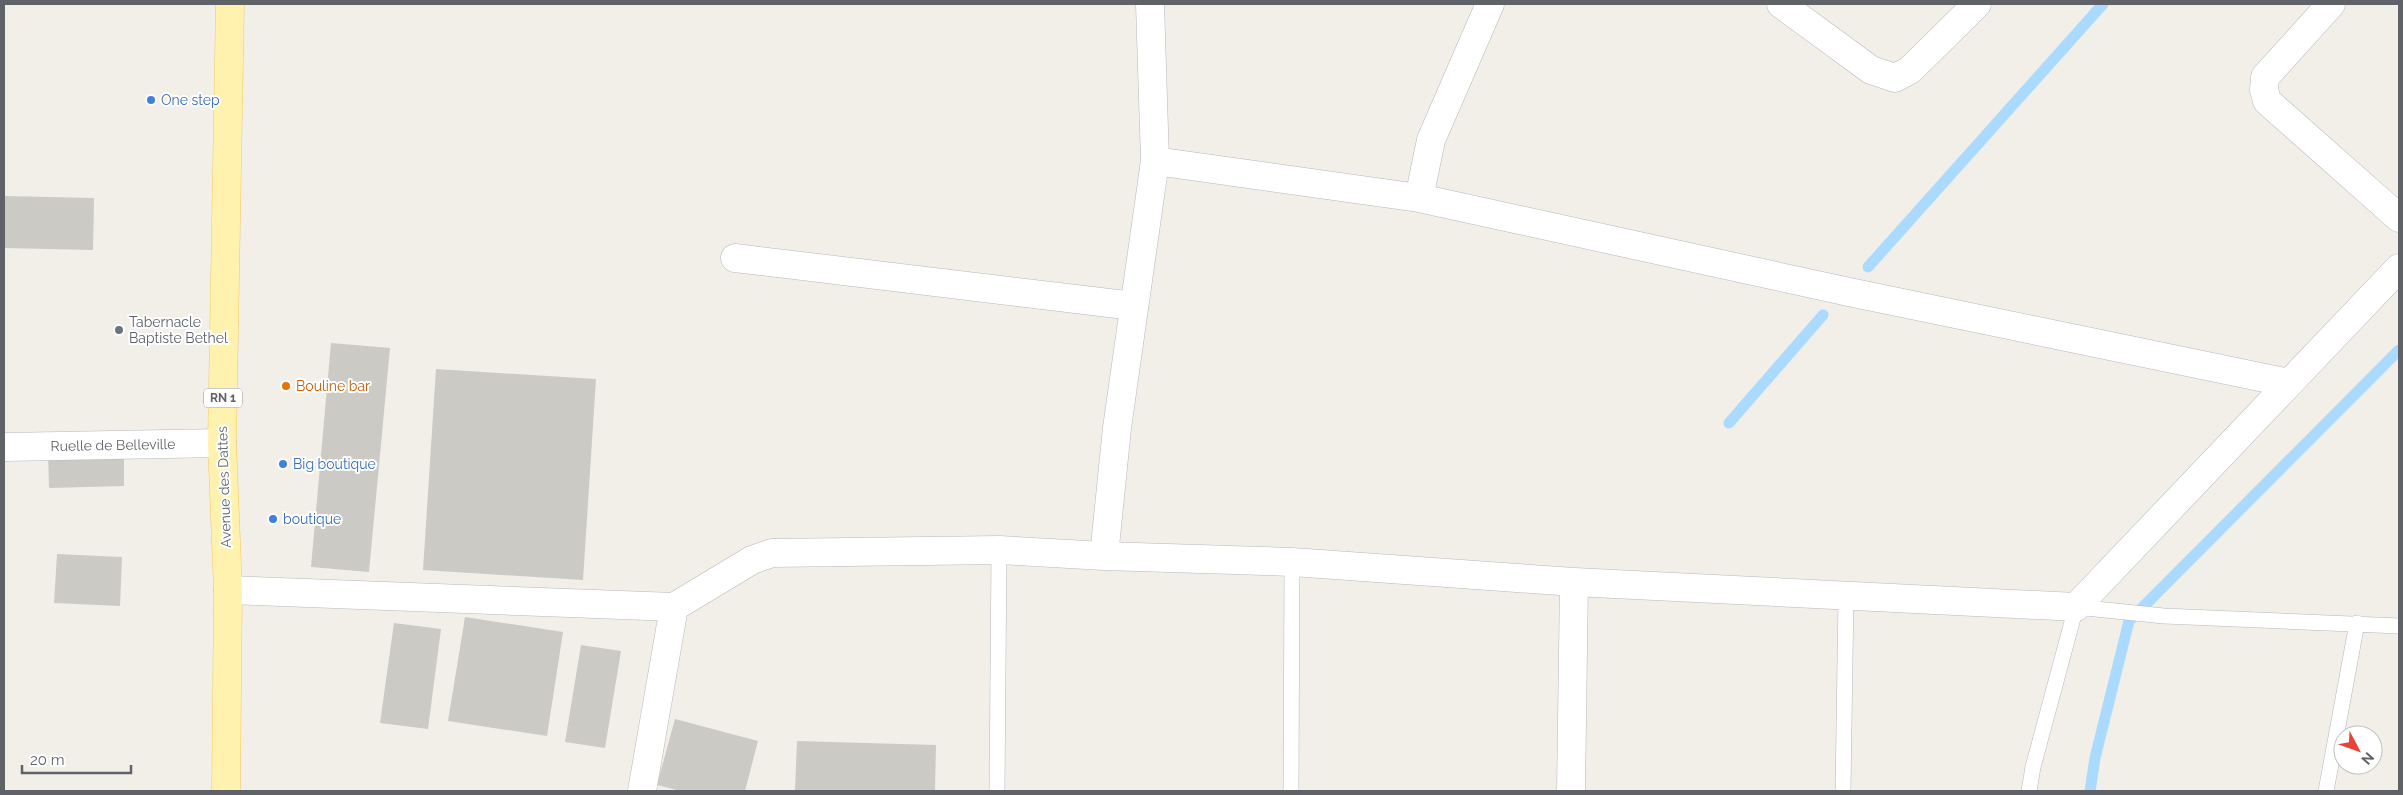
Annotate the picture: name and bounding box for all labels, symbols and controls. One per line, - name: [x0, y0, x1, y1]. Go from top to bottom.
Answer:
- place label: One step: [161, 92, 220, 108]
- marker: One step: [145, 94, 157, 106]
- place label: Tabernacle Baptiste Bethel: [129, 314, 228, 346]
- marker: Tabernacle Baptiste Bethel: [113, 324, 125, 336]
- place label: Bouline bar: [296, 378, 370, 394]
- marker: Bouline bar: [280, 380, 292, 392]
- road number: RN 1: [204, 388, 242, 408]
- street label: Avenue des Dattes: [214, 426, 234, 548]
- street label: Ruelle de Belleville: [50, 436, 176, 454]
- place label: Big boutique: [293, 456, 376, 472]
- marker: Big boutique: [277, 458, 289, 470]
- place label: boutique: [283, 511, 341, 527]
- marker: boutique: [267, 513, 279, 525]
- north arrow: [2333, 725, 2383, 775]
- scale bar: [22, 742, 131, 774]
- text: N: [2358, 749, 2377, 768]
- text: 20 m: [30, 751, 65, 769]

